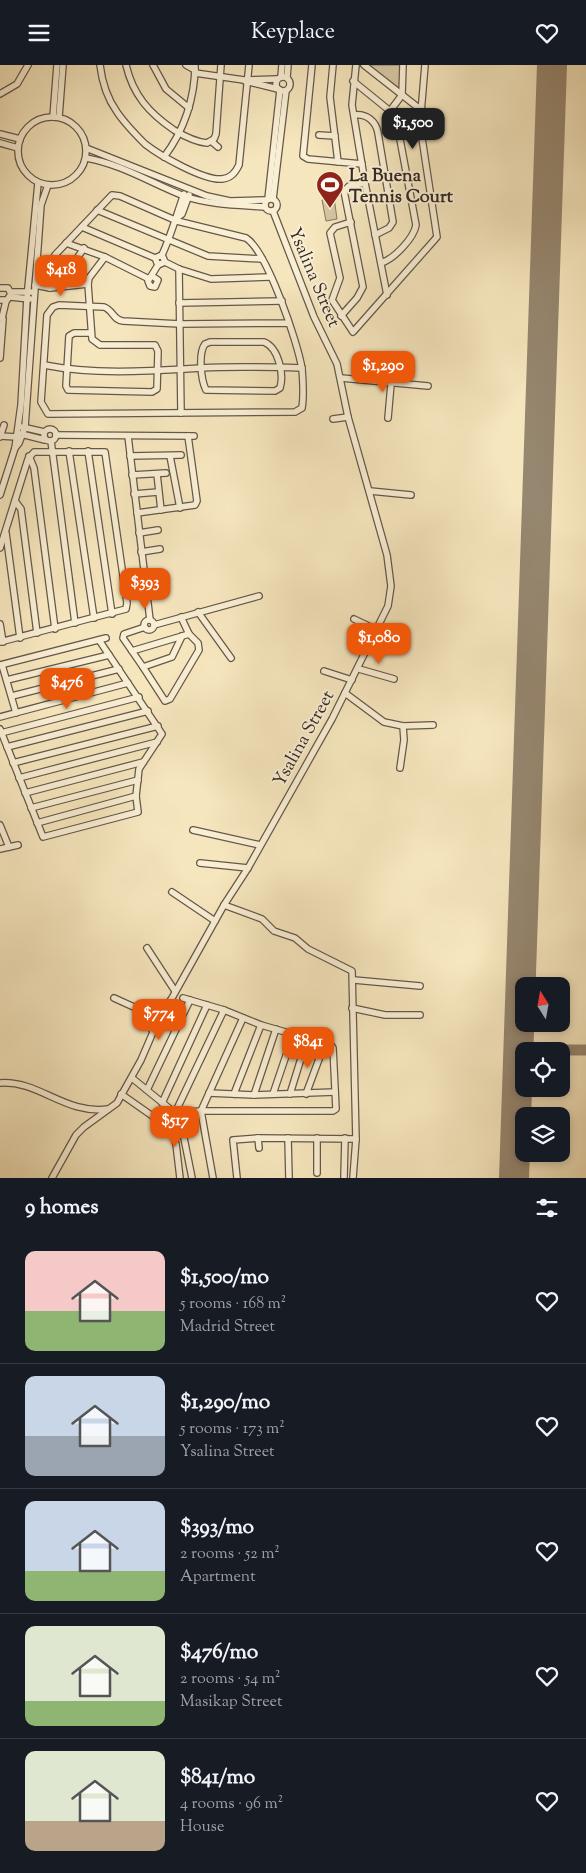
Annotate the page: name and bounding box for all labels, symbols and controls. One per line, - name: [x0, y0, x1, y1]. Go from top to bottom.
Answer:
- text: Keyplace: [251, 17, 335, 49]
- icon: menu: [25, 19, 53, 47]
- icon: heart: [533, 19, 561, 47]
- pin: $1,500: [372, 107, 454, 150]
- text: $1,500: [393, 112, 433, 135]
- place label: La Buena Tennis Court: [349, 164, 454, 211]
- sports icon: La Buena Tennis Court: [315, 170, 345, 209]
- street label: Ysalina Street: [280, 224, 346, 332]
- pin: $418: [31, 255, 91, 297]
- text: $418: [46, 259, 76, 282]
- pin: $1,290: [342, 351, 424, 393]
- text: $1,290: [362, 355, 404, 378]
- pin: $393: [115, 567, 175, 610]
- text: $393: [130, 572, 160, 595]
- pin: $1,080: [338, 623, 420, 665]
- text: $1,080: [358, 627, 400, 650]
- pin: $476: [37, 667, 97, 710]
- text: $476: [51, 672, 83, 695]
- street label: Ysalina Street: [268, 686, 342, 792]
- north arrow: [515, 977, 570, 1033]
- map controls: [515, 977, 570, 1162]
- pin: $774: [129, 999, 189, 1041]
- text: $774: [143, 1003, 175, 1026]
- pin: $841: [278, 1027, 338, 1069]
- text: $841: [293, 1031, 323, 1054]
- button: locate: [515, 1042, 570, 1097]
- pin: $517: [145, 1105, 205, 1148]
- button: layers: [515, 1107, 570, 1162]
- text: $517: [161, 1110, 189, 1133]
- text: 9 homes: [25, 1193, 98, 1223]
- icon: filters: [533, 1194, 561, 1222]
- text: $1,500/mo: [180, 1263, 269, 1293]
- icon: home: [65, 1271, 125, 1331]
- icon: heart: [533, 1287, 561, 1315]
- text: 5 rooms · 168 m²: [180, 1293, 286, 1316]
- text: Madrid Street: [180, 1316, 275, 1339]
- text: $1,290/mo: [180, 1388, 270, 1418]
- icon: home: [65, 1396, 125, 1456]
- icon: heart: [533, 1412, 561, 1440]
- text: 5 rooms · 173 m²: [180, 1418, 285, 1441]
- text: Ysalina Street: [180, 1441, 275, 1464]
- text: $393/mo: [180, 1513, 254, 1543]
- icon: home: [65, 1521, 125, 1581]
- icon: heart: [533, 1537, 561, 1565]
- text: 2 rooms · 52 m²: [180, 1543, 280, 1566]
- text: Apartment: [180, 1566, 256, 1589]
- text: $476/mo: [180, 1638, 258, 1668]
- icon: home: [65, 1646, 125, 1706]
- icon: heart: [533, 1662, 561, 1690]
- text: 2 rooms · 54 m²: [180, 1668, 280, 1691]
- text: Masikap Street: [180, 1691, 282, 1714]
- text: $841/mo: [180, 1763, 255, 1793]
- icon: home: [65, 1771, 125, 1831]
- icon: heart: [533, 1787, 561, 1815]
- text: 4 rooms · 96 m²: [180, 1793, 283, 1816]
- text: House: [180, 1816, 224, 1839]

